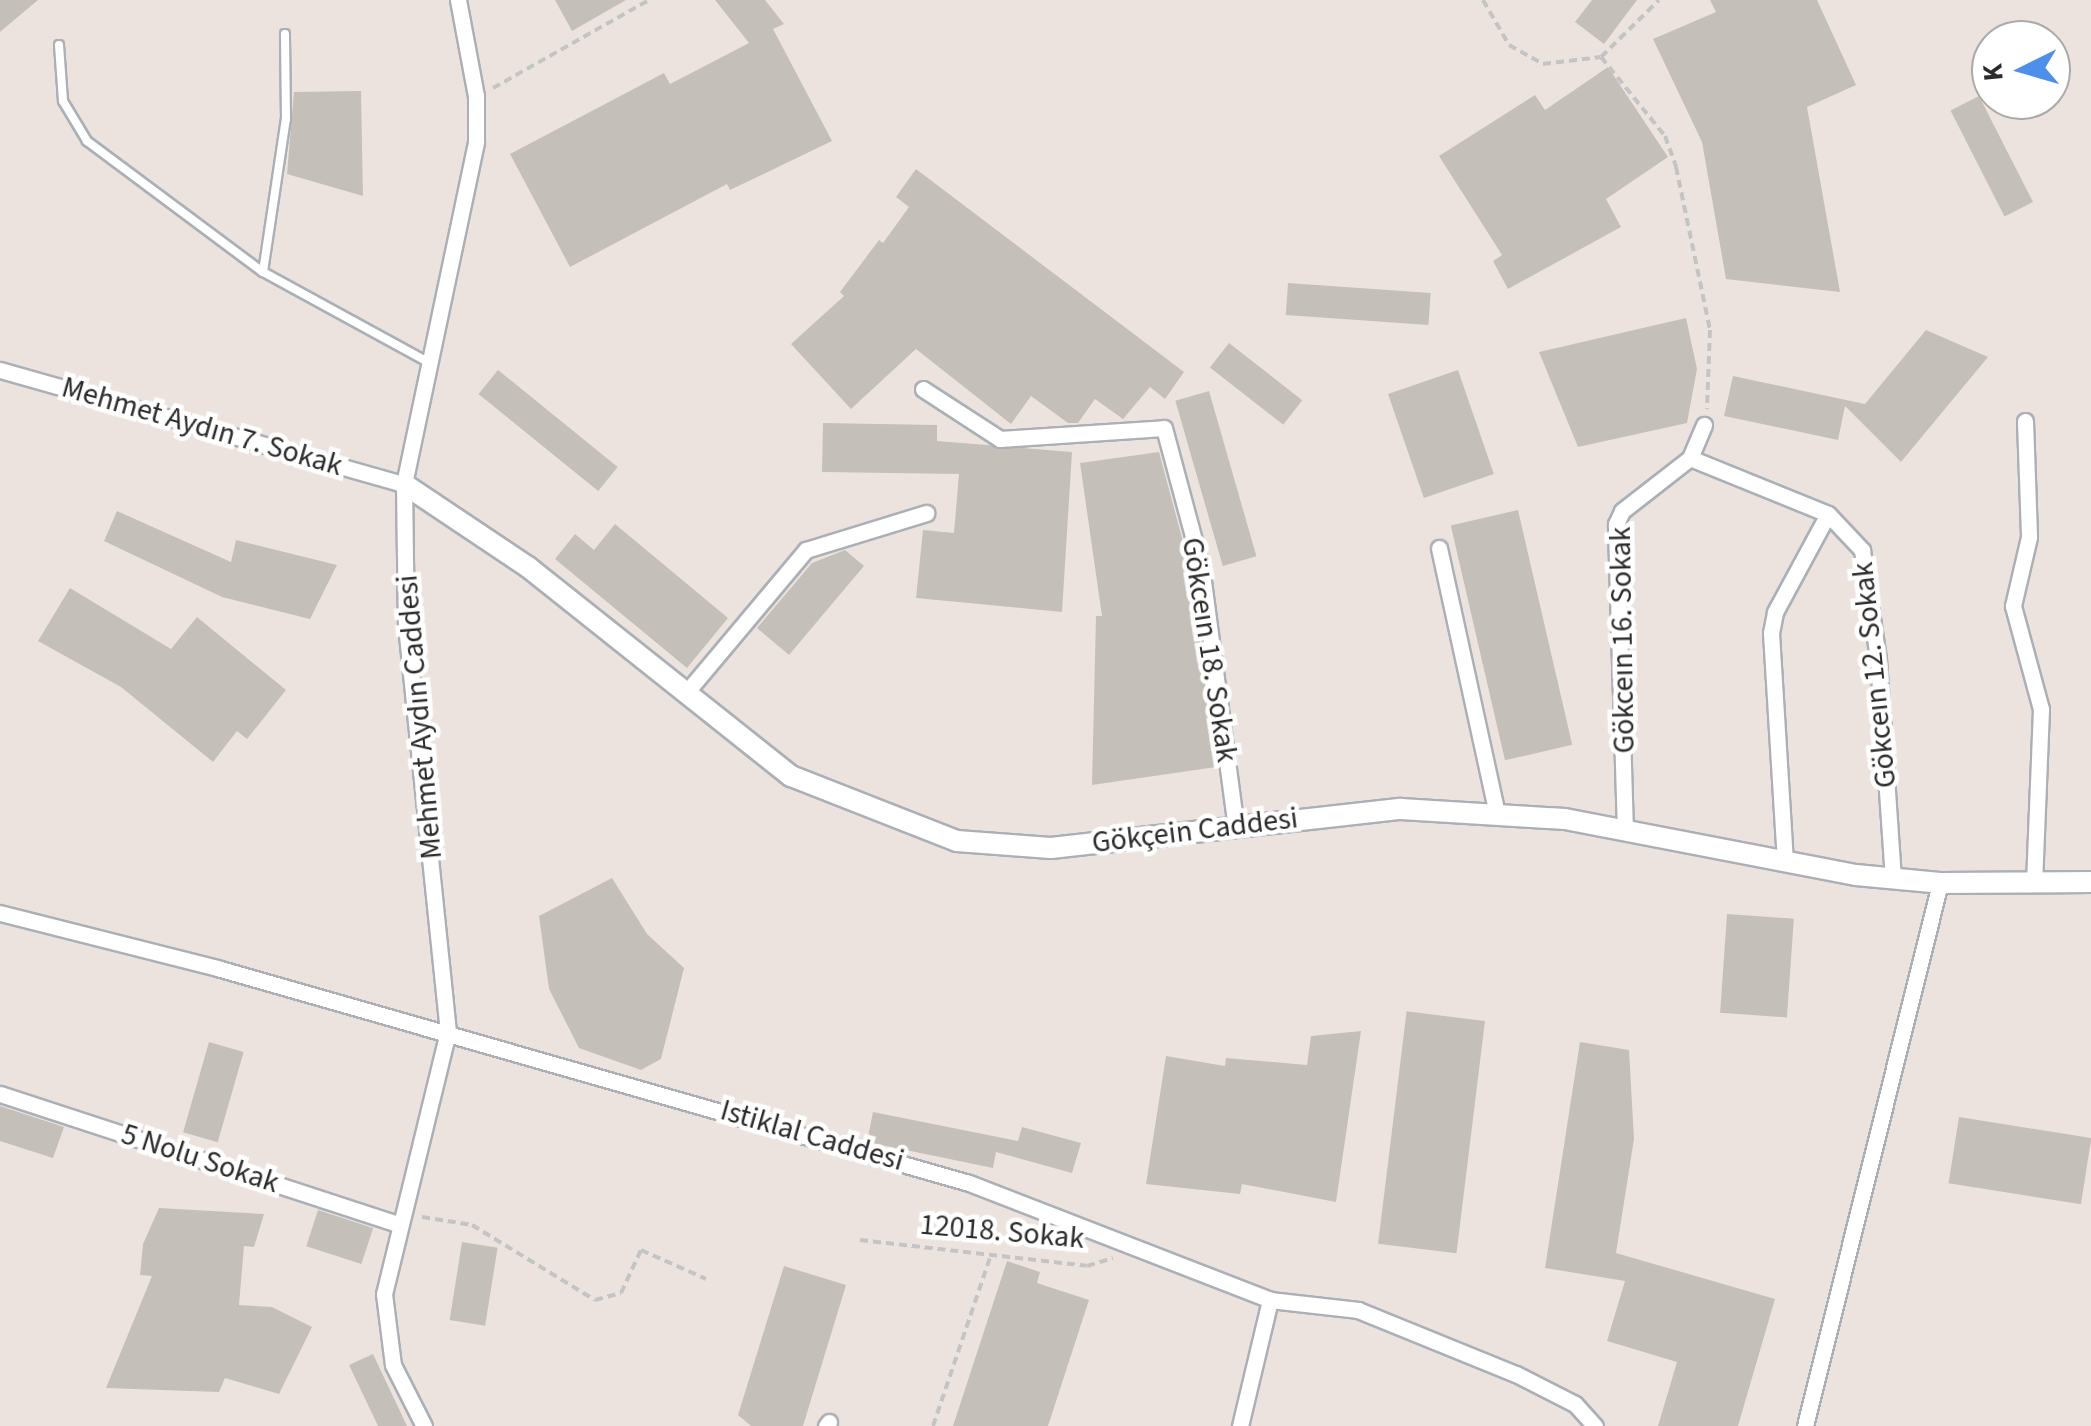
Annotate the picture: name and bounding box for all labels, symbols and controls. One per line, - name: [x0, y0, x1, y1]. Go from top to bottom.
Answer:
- north arrow: [1971, 20, 2071, 120]
- text: K: [1972, 62, 2014, 83]
- street label: Mehmet Aydın 7. Sokak: [58, 370, 346, 484]
- street label: Gökceın 16. Sokak: [1603, 526, 1643, 754]
- street label: Gökceın 18. Sokak: [1173, 535, 1245, 765]
- street label: Gökceın 12. Sokak: [1845, 560, 1905, 790]
- street label: Mehmet Aydın Caddesi: [390, 573, 450, 861]
- street label: Gökçein Caddesi: [1090, 801, 1300, 861]
- street label: Istiklal Caddesi: [716, 1093, 908, 1179]
- street label: 5 Nolu Sokak: [117, 1117, 283, 1201]
- street label: 12018. Sokak: [918, 1207, 1086, 1257]

